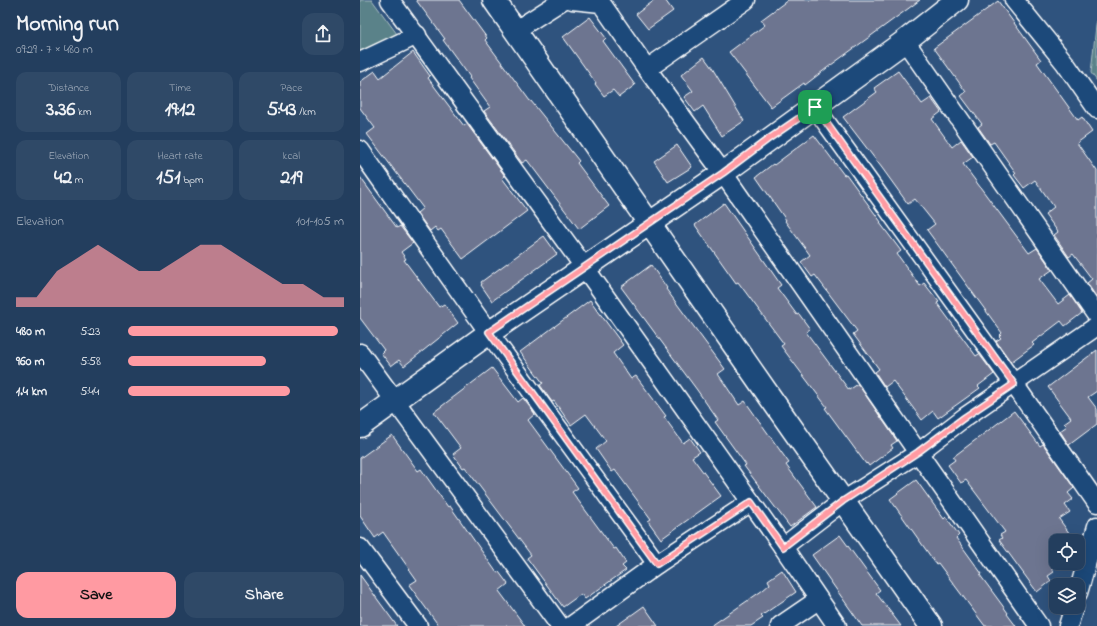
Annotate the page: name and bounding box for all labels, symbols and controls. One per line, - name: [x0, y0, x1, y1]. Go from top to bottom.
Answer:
- text: Morning run: [16, 9, 119, 41]
- button: share: [302, 13, 344, 55]
- text: 09:29 · 7 × 480 m: [16, 40, 93, 59]
- text: Distance: [48, 80, 89, 96]
- text: Time: [169, 80, 191, 96]
- text: Pace: [281, 80, 302, 96]
- pin: [798, 90, 832, 124]
- text: 3.36: [46, 96, 75, 125]
- text: 19:12: [165, 96, 195, 125]
- text: 5:43: [267, 96, 296, 125]
- icon: arrive: [804, 96, 826, 118]
- text: km: [75, 104, 91, 120]
- text: /km: [296, 104, 316, 120]
- text: Elevation: [48, 148, 89, 164]
- text: Heart rate: [157, 148, 203, 164]
- text: kcal: [283, 148, 300, 164]
- text: 42: [54, 164, 72, 193]
- text: 151: [156, 164, 181, 193]
- text: 219: [280, 164, 302, 193]
- text: m: [72, 172, 83, 188]
- text: bpm: [181, 172, 204, 188]
- text: Elevation: [16, 212, 64, 231]
- text: 101–105 m: [296, 212, 344, 231]
- text: 480 m: [16, 322, 45, 341]
- text: 5:23: [80, 322, 100, 341]
- text: 960 m: [16, 352, 45, 371]
- text: 5:58: [80, 352, 101, 371]
- text: 1.4 km: [16, 382, 47, 401]
- text: 5:44: [80, 382, 99, 401]
- map controls: [1049, 534, 1085, 614]
- button: locate: [1049, 534, 1085, 570]
- button: Save: [16, 572, 176, 618]
- button: Share: [184, 572, 344, 618]
- button: layers: [1049, 578, 1085, 614]

